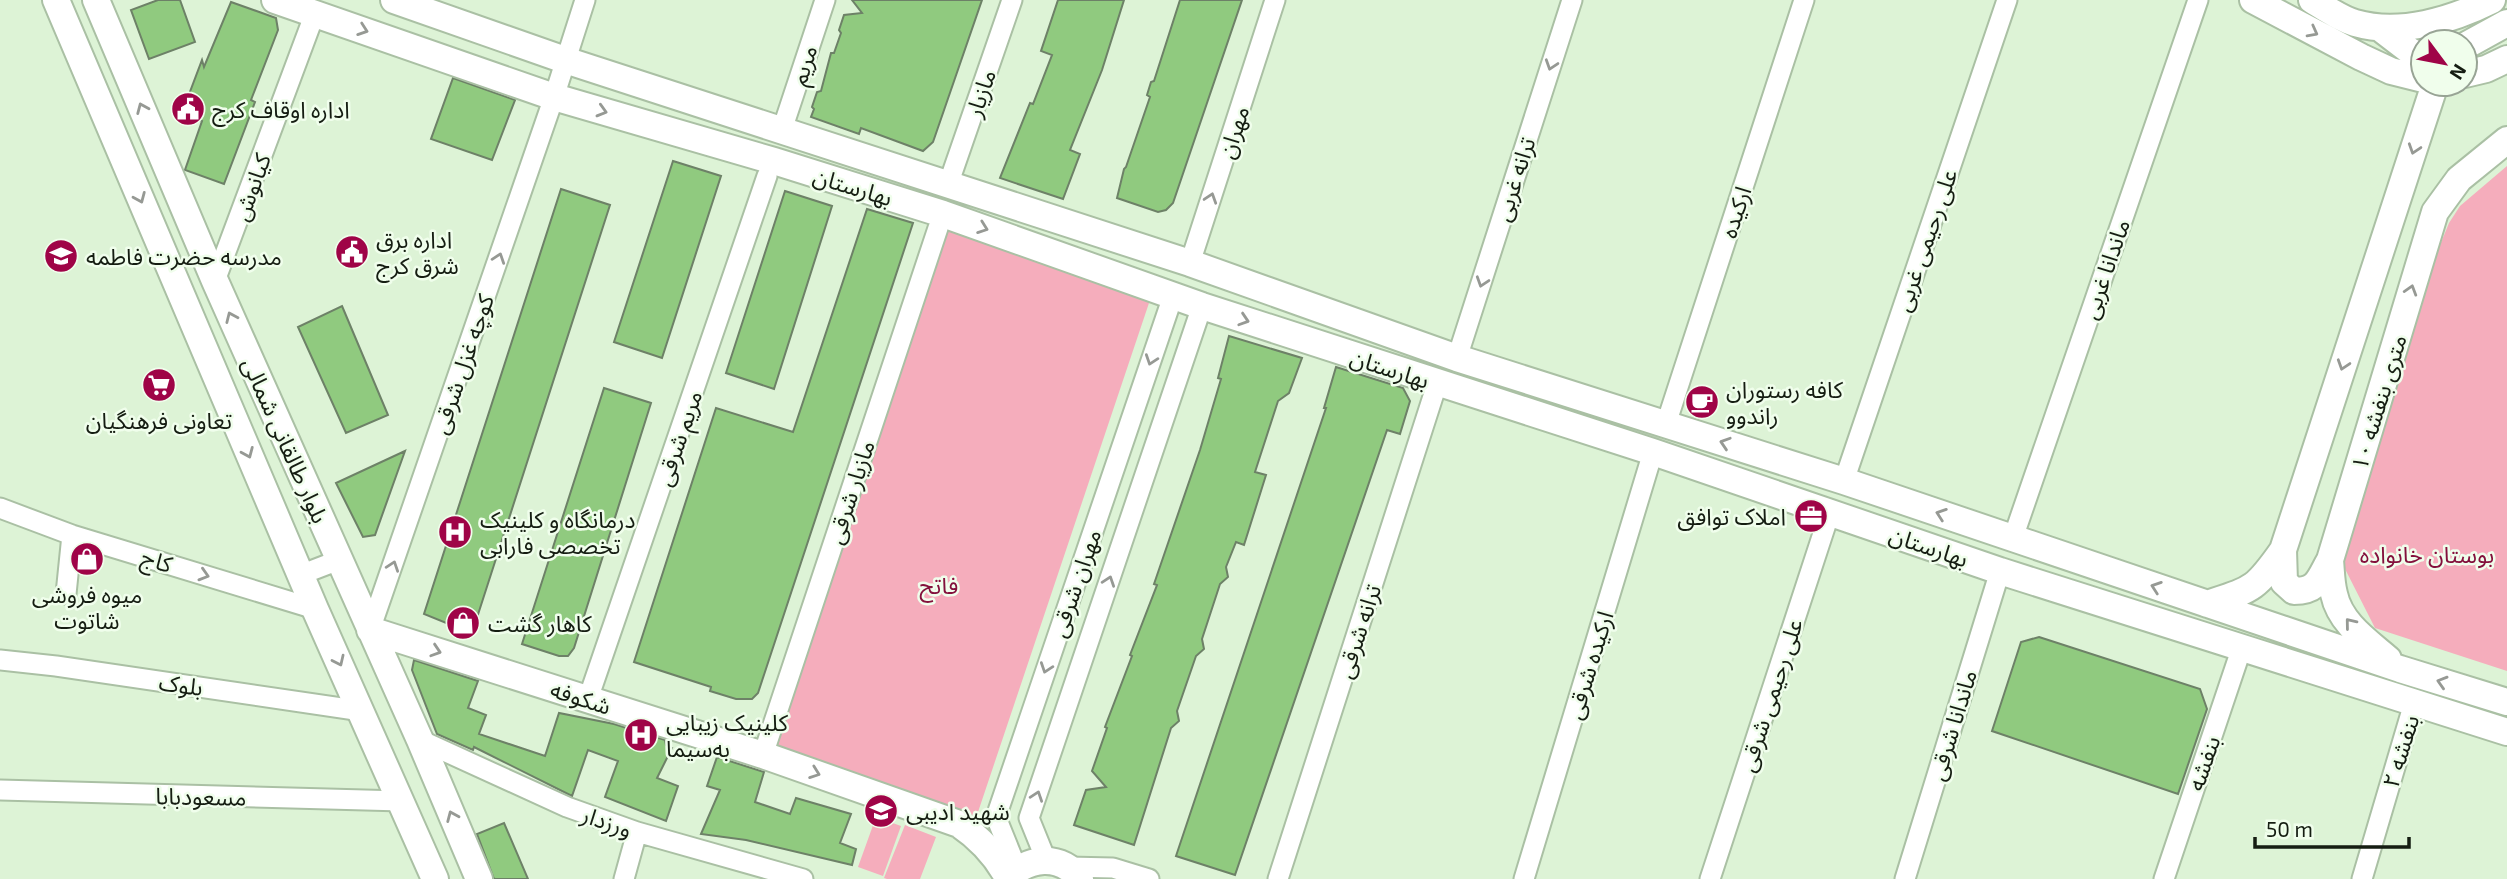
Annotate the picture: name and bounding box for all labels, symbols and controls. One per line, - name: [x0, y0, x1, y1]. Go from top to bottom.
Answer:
- one-way arrow: [356, 22, 368, 36]
- one-way arrow: [2306, 24, 2319, 37]
- north arrow: [2409, 28, 2479, 98]
- street label: مریم: [783, 42, 826, 90]
- one-way arrow: [1545, 58, 1559, 71]
- text: N: [2445, 60, 2472, 84]
- street label: مازیار: [959, 65, 1002, 122]
- public building icon: اداره اوقاف کرج: [169, 90, 207, 128]
- place label: اداره اوقاف کرج: [212, 95, 350, 127]
- one-way arrow: [595, 102, 607, 117]
- street label: مهران: [1211, 102, 1256, 162]
- one-way arrow: [136, 103, 150, 115]
- street label: ترانه غربی: [1487, 133, 1542, 225]
- one-way arrow: [2407, 143, 2422, 155]
- street label: کیانوش: [226, 149, 277, 225]
- street label: بهارستان: [810, 161, 896, 212]
- street label: علی رحیمی غربی: [1888, 165, 1963, 315]
- street label: ارکیده: [1714, 183, 1757, 242]
- one-way arrow: [132, 191, 146, 203]
- one-way arrow: [1203, 193, 1217, 205]
- street label: ماندانا غربی: [2075, 215, 2136, 323]
- one-way arrow: [976, 220, 988, 234]
- place label: اداره برق شرق کرج: [376, 225, 459, 283]
- public building icon: اداره برق شرق کرج: [333, 233, 371, 271]
- school or university icon: مدرسه حضرت فاطمه: [42, 237, 80, 275]
- place label: مدرسه حضرت فاطمه: [86, 242, 282, 271]
- one-way arrow: [491, 253, 505, 265]
- one-way arrow: [1475, 275, 1490, 287]
- one-way arrow: [2403, 284, 2418, 296]
- street label: کوچه غزل شرقی: [425, 290, 501, 438]
- one-way arrow: [225, 312, 239, 324]
- one-way arrow: [1237, 312, 1249, 326]
- street label: ۱۰ متری بنفشه: [2344, 331, 2413, 473]
- street label: بهارستان: [1347, 342, 1433, 395]
- street label: بلوار طالقانی شمالی: [236, 353, 335, 528]
- one-way arrow: [1145, 354, 1159, 366]
- one-way arrow: [2337, 359, 2352, 371]
- supermarket icon: تعاونی فرهنگیان: [140, 366, 178, 404]
- place label: کافه رستوران راندوو: [1726, 375, 1844, 430]
- cafe icon: کافه رستوران راندوو: [1683, 383, 1721, 421]
- street label: مریم شرقی: [649, 387, 711, 491]
- place label: تعاونی فرهنگیان: [86, 406, 232, 435]
- one-way arrow: [1719, 436, 1731, 451]
- street label: مازیار شرقی: [820, 437, 881, 548]
- one-way arrow: [240, 445, 254, 458]
- office icon: املاک توافق: [1792, 497, 1830, 535]
- place label: املاک توافق: [1677, 502, 1786, 531]
- place label: درمانگاه و کلینیک تخصصی فارابی: [480, 505, 636, 560]
- one-way arrow: [1935, 507, 1947, 522]
- hospital icon: درمانگاه و کلینیک تخصصی فارابی: [436, 513, 474, 551]
- street label: بهارستان: [1886, 520, 1972, 573]
- street label: مهران شرقی: [1043, 525, 1107, 641]
- shop icon: میوه فروشی شاتوت: [68, 540, 106, 578]
- park label: بوستان خانواده: [2360, 540, 2494, 569]
- street label: کاج: [137, 542, 176, 582]
- one-way arrow: [385, 560, 399, 573]
- one-way arrow: [198, 567, 210, 582]
- park label: فاتح: [920, 571, 958, 603]
- one-way arrow: [1101, 575, 1115, 587]
- place label: میوه فروشی شاتوت: [32, 580, 142, 635]
- street label: ترانه شرقی: [1330, 580, 1387, 682]
- one-way arrow: [2151, 581, 2163, 595]
- shop icon: کاهار گشت: [444, 604, 482, 642]
- street label: ارکیده شرقی: [1559, 608, 1620, 723]
- place label: کاهار گشت: [488, 609, 592, 638]
- street label: علی رحیمی شرقی: [1732, 615, 1809, 775]
- one-way arrow: [2346, 619, 2358, 632]
- one-way arrow: [429, 643, 441, 657]
- one-way arrow: [331, 654, 345, 666]
- one-way arrow: [1040, 662, 1054, 674]
- street label: ماندانا شرقی: [1922, 666, 1983, 784]
- street label: بلوک: [157, 667, 205, 702]
- street label: شکوفه: [547, 674, 615, 721]
- one-way arrow: [2436, 676, 2448, 691]
- place label: کلینیک زیبایی به‌سیما: [666, 708, 789, 762]
- street label: بنفشه ۲: [2376, 711, 2424, 791]
- hospital icon: کلینیک زیبایی به‌سیما: [622, 716, 660, 754]
- street label: بنفشه: [2181, 732, 2225, 794]
- one-way arrow: [809, 765, 821, 779]
- street label: مسعودبابا: [155, 781, 247, 812]
- one-way arrow: [1029, 791, 1043, 803]
- school or university icon: شهید ادیبی: [862, 792, 900, 830]
- place label: شهید ادیبی: [906, 797, 1010, 825]
- street label: ورزدار: [577, 799, 636, 844]
- scale bar: [2255, 806, 2409, 850]
- one-way arrow: [447, 811, 461, 823]
- text: 50 m: [2266, 816, 2313, 841]

